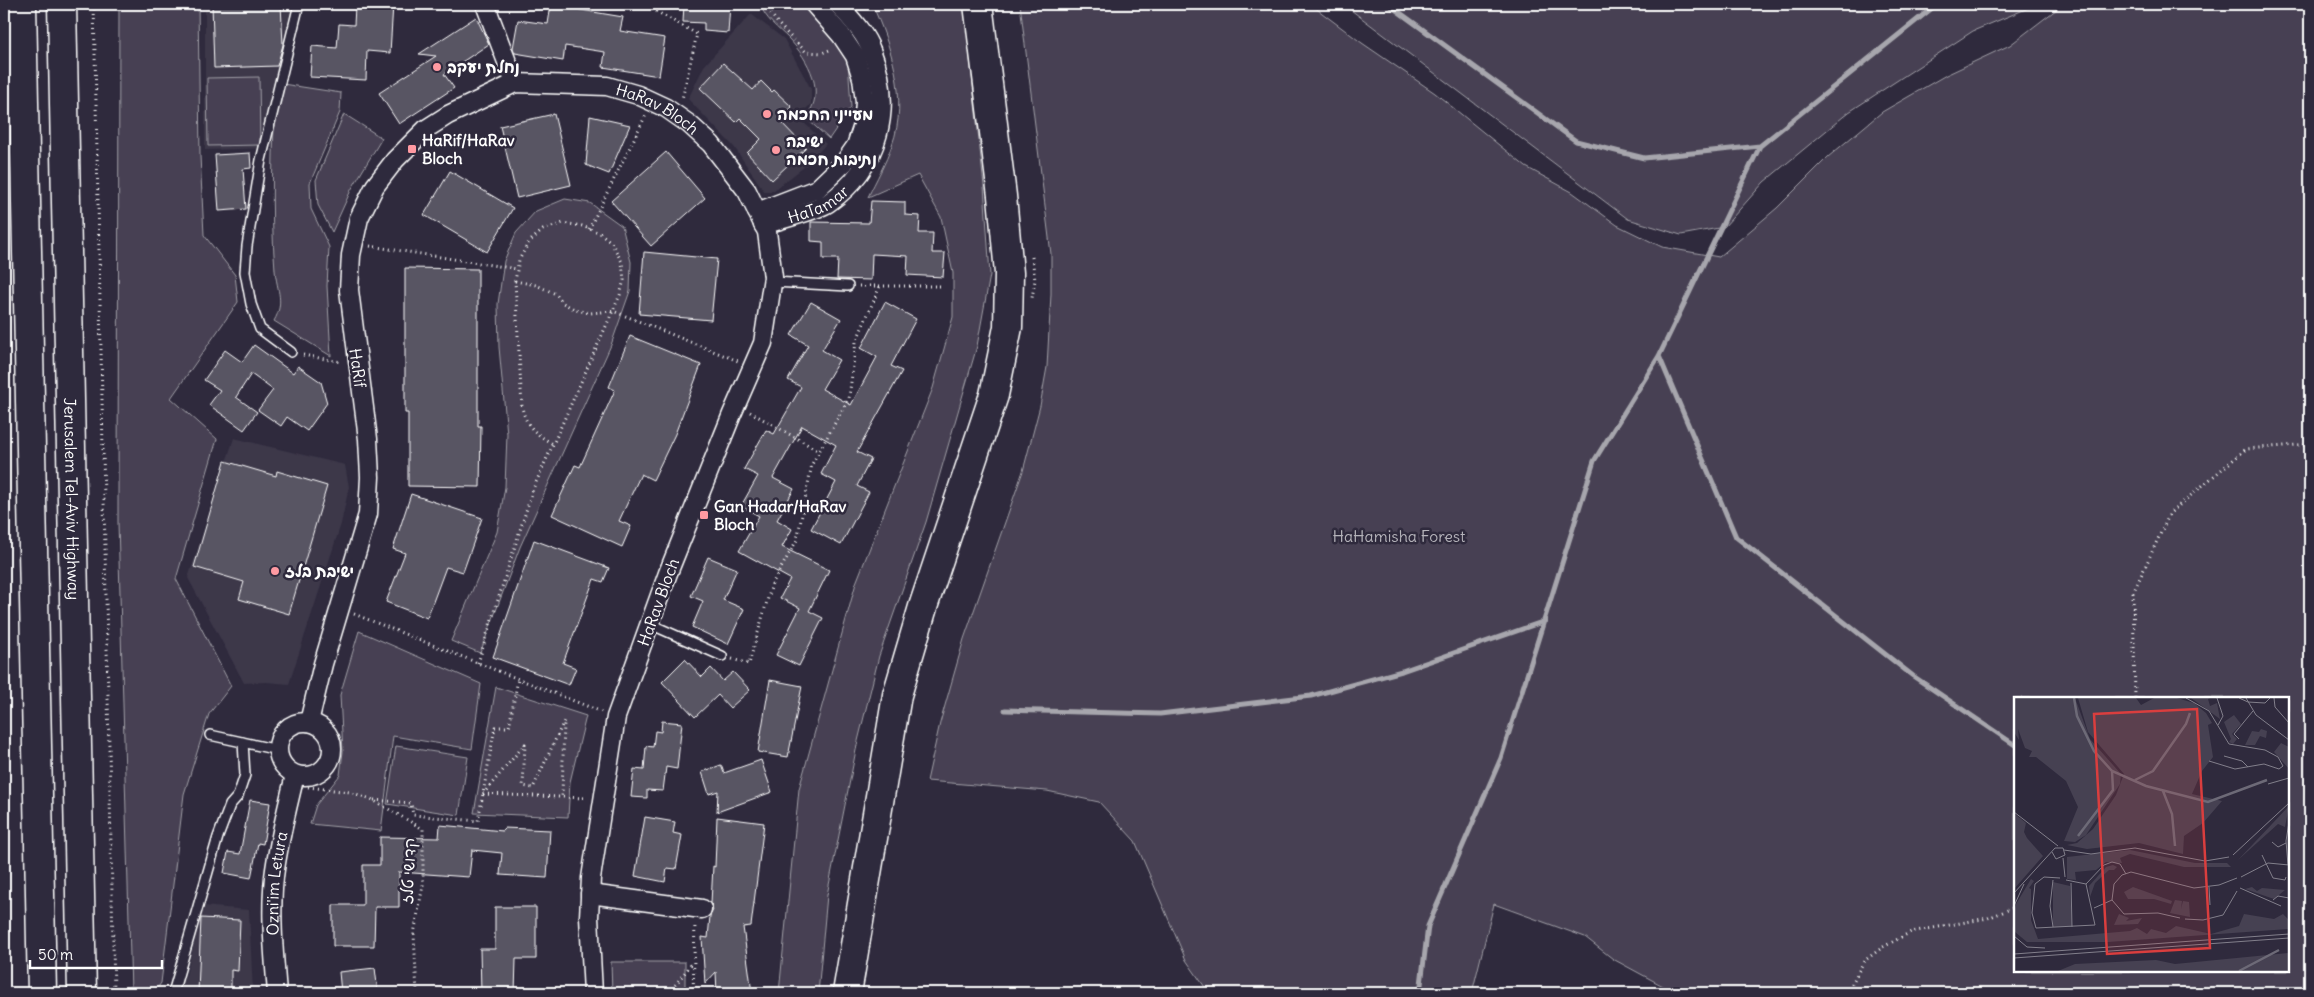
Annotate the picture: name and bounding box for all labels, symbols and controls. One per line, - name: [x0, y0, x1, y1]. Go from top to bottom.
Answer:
- place label: נחלת יעקב: [447, 57, 520, 77]
- marker: נחלת יעקב: [431, 61, 443, 73]
- street label: HaRav Bloch: [614, 79, 703, 138]
- place label: מעייני החכמה: [777, 104, 873, 124]
- marker: מעייני החכמה: [761, 108, 773, 120]
- place label: HaRif/HaRav Bloch: [422, 130, 515, 168]
- place label: ישיבה נתיבות חכמה: [786, 131, 877, 170]
- marker: HaRif/HaRav Bloch: [406, 143, 418, 155]
- marker: ישיבה נתיבות חכמה: [770, 144, 782, 156]
- street label: HaTamar: [785, 181, 853, 227]
- street label: HaRif: [345, 347, 371, 390]
- street label: Jerusalem Tel-Aviv Highway: [60, 397, 84, 600]
- place label: Gan Hadar/HaRav Bloch: [714, 496, 847, 534]
- marker: Gan Hadar/HaRav Bloch: [698, 509, 710, 521]
- park label: HaHamisha Forest: [1332, 526, 1466, 546]
- street label: HaRav Bloch: [633, 555, 683, 649]
- place label: ישיבת בלז: [285, 561, 354, 581]
- marker: ישיבת בלז: [269, 565, 281, 577]
- inset map: [2014, 697, 2289, 972]
- street label: Ozni'im Letura: [262, 830, 292, 936]
- street label: קדושי טלז: [396, 838, 421, 904]
- scale bar: [30, 937, 162, 969]
- text: 50 m: [38, 945, 73, 964]

